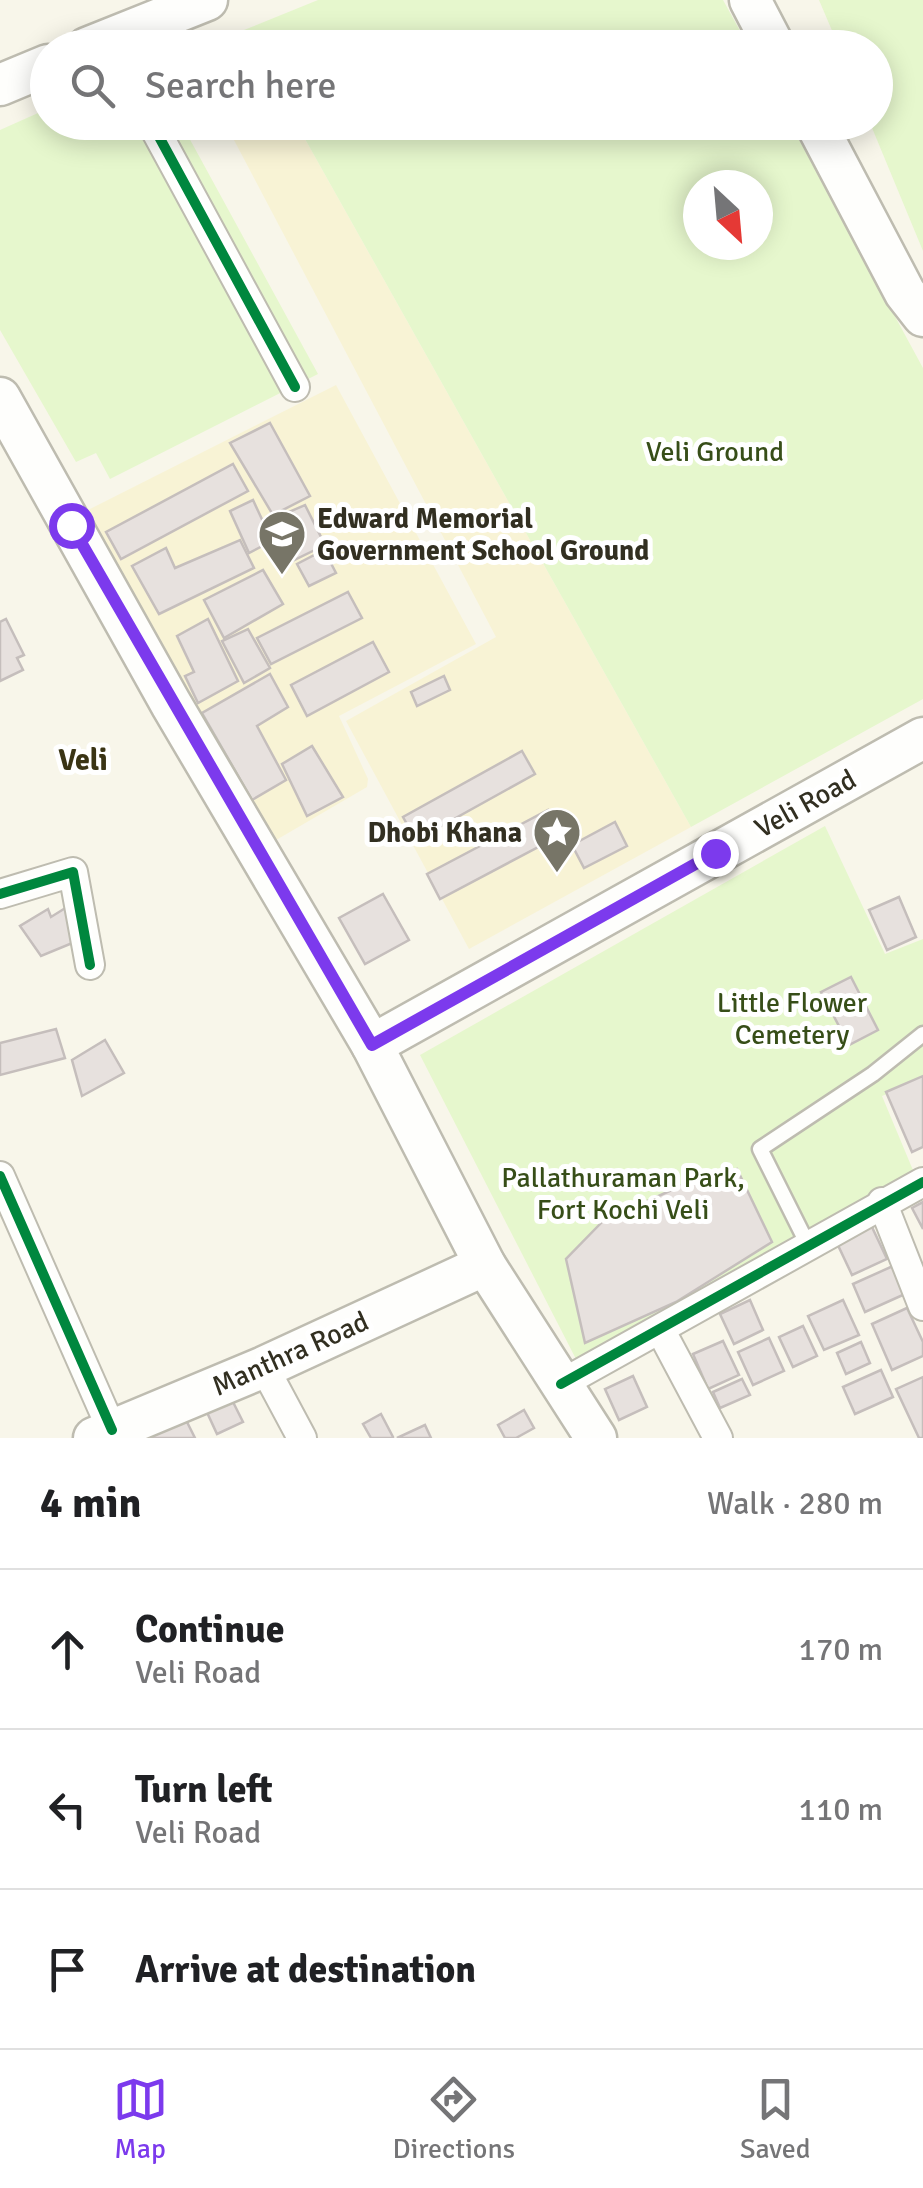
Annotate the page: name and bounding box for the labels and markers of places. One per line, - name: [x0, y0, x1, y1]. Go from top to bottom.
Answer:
- place label: Edward Memorial Government School Ground: [317, 502, 649, 568]
- school or university icon: Edward Memorial Government School Ground: [256, 508, 308, 576]
- place icon: Dhobi Khana: [531, 806, 583, 874]
- place label: Dhobi Khana: [367, 816, 522, 850]

